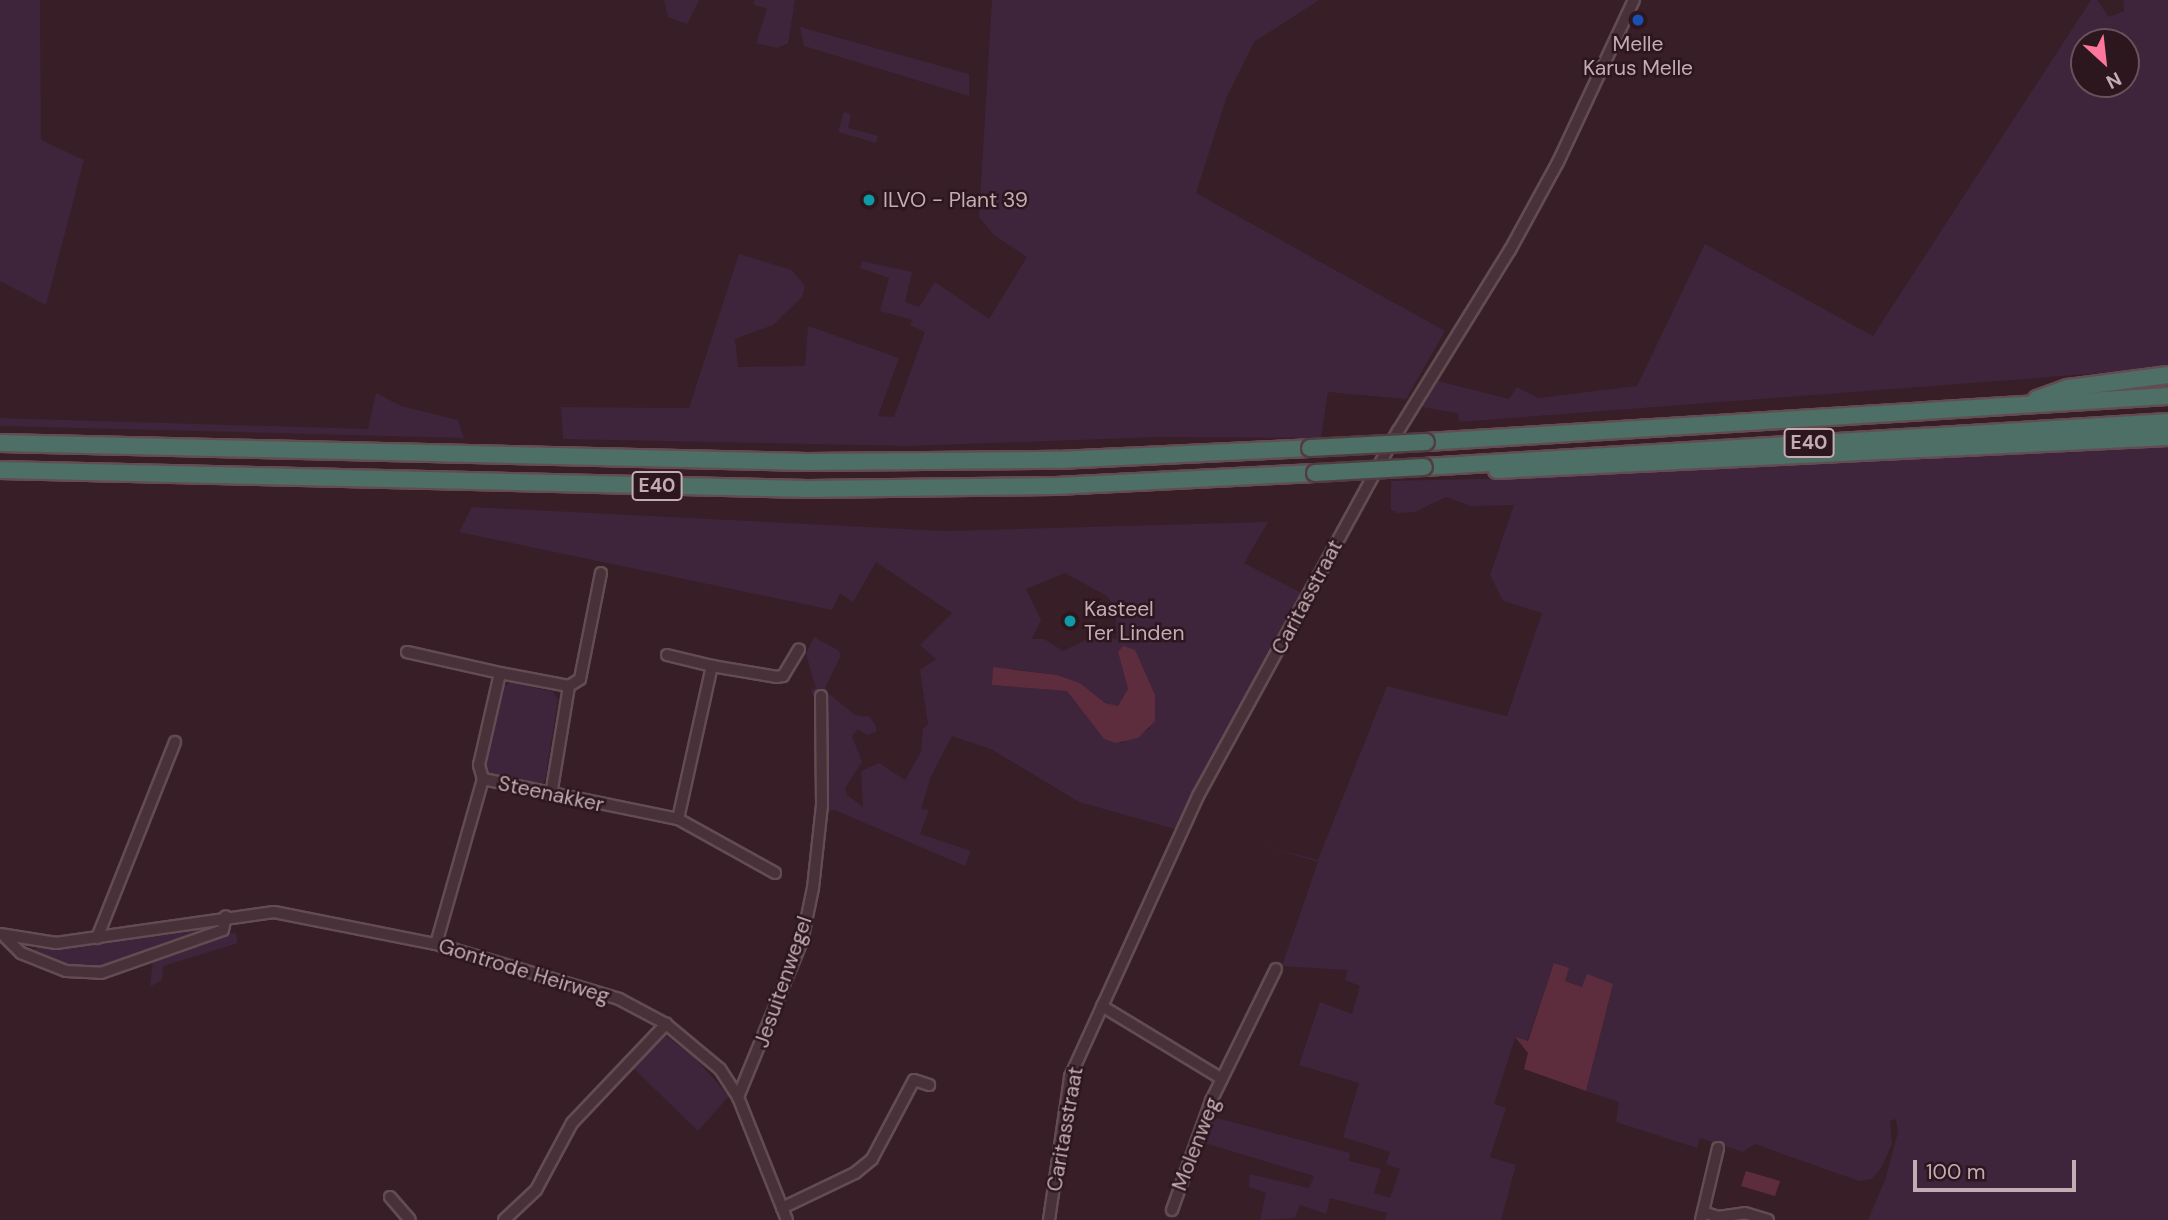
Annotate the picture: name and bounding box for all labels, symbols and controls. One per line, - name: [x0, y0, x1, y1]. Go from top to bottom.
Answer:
- marker: Melle Karus Melle: [1630, 12, 1646, 28]
- north arrow: [2070, 28, 2140, 98]
- place label: Melle Karus Melle: [1583, 31, 1693, 81]
- text: N: [2102, 66, 2126, 95]
- place label: ILVO - Plant 39: [883, 187, 1028, 213]
- marker: ILVO - Plant 39: [861, 192, 877, 208]
- road number: E40: [1783, 428, 1835, 458]
- road number: E40: [631, 471, 683, 502]
- street label: Caritasstraat: [1266, 535, 1348, 659]
- place label: Kasteel Ter Linden: [1084, 596, 1184, 646]
- marker: Kasteel Ter Linden: [1062, 613, 1078, 629]
- street label: Steenakker: [496, 770, 606, 818]
- street label: Jesuitenwegel: [749, 913, 817, 1051]
- street label: Gontrode Heirweg: [435, 933, 613, 1009]
- street label: Caritasstraat: [1042, 1065, 1088, 1193]
- street label: Molenweg: [1167, 1094, 1225, 1194]
- scale bar: [1916, 1146, 2079, 1190]
- text: 100 m: [1926, 1158, 1986, 1186]

